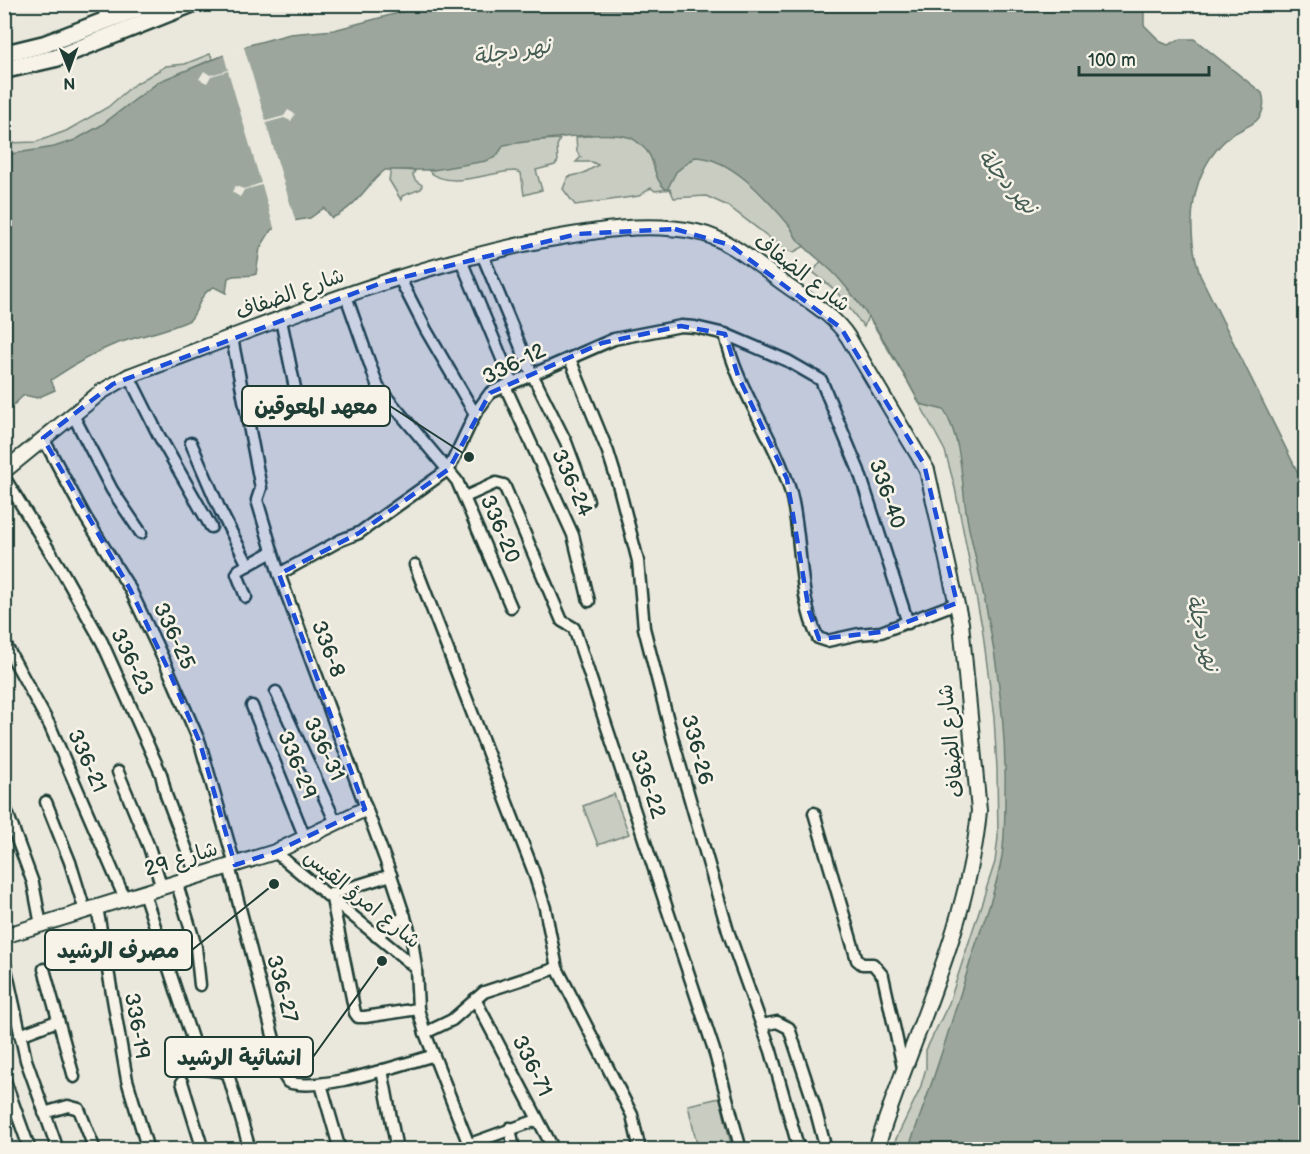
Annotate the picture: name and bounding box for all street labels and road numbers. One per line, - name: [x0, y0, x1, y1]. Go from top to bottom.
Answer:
- street label: شارع الضفاف: [748, 229, 855, 319]
- street label: شارع الضفاف: [232, 263, 349, 327]
- street label: 336-12: [478, 338, 550, 390]
- street label: 336-24: [546, 445, 598, 521]
- street label: 336-40: [864, 456, 910, 532]
- street label: 336-20: [475, 491, 525, 567]
- street label: 336-25: [148, 599, 200, 673]
- street label: 336-8: [306, 617, 350, 681]
- street label: 336-23: [105, 625, 159, 699]
- street label: شارع الضفاف: [933, 683, 971, 799]
- street label: 336-26: [676, 712, 718, 788]
- street label: 336-31: [298, 713, 350, 785]
- street label: 336-21: [62, 726, 112, 796]
- street label: 336-29: [272, 727, 322, 803]
- street label: 336-22: [625, 746, 671, 822]
- street label: شارع 29: [141, 836, 221, 884]
- street label: شارع امرؤ القيس: [297, 844, 426, 955]
- street label: 336-27: [261, 952, 303, 1026]
- street label: 336-19: [119, 991, 155, 1061]
- street label: 336-71: [507, 1031, 557, 1101]

